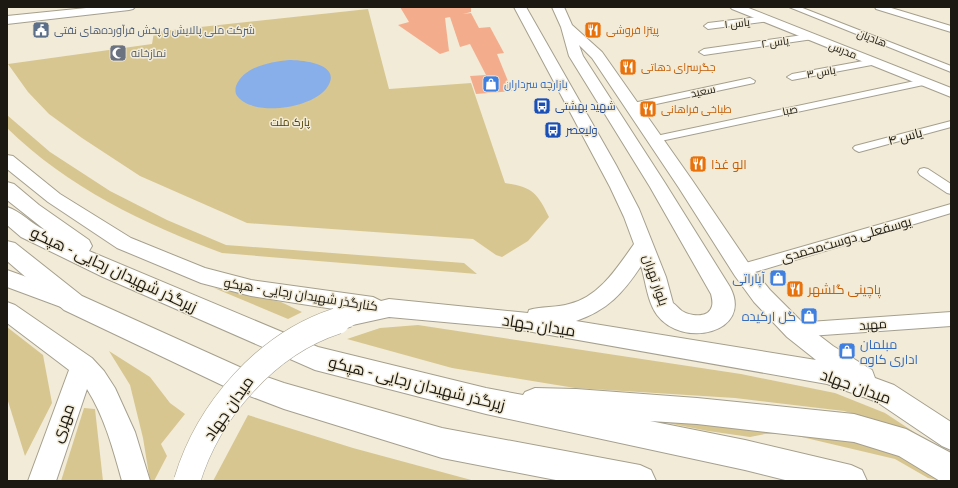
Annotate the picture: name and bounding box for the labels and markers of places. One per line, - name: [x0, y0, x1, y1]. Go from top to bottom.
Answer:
- public building icon: شرکت ملی پالایش و پخش فرآورده‌های نفتی: [31, 20, 51, 40]
- restaurant icon: پیتزا فروشی: [583, 20, 603, 40]
- place label: شرکت ملی پالایش و پخش فرآورده‌های نفتی: [54, 24, 255, 37]
- place label: پیتزا فروشی: [606, 24, 659, 37]
- mosque icon: نمازخانه: [108, 43, 128, 63]
- place label: نمازخانه: [131, 47, 166, 60]
- restaurant icon: جگرسرای دهاتی: [618, 57, 638, 77]
- place label: جگرسرای دهاتی: [641, 61, 716, 74]
- shop icon: بازارچه سرداران: [481, 74, 501, 94]
- place label: بازارچه سرداران: [504, 78, 568, 91]
- bus stop icon: شهید بهشتی: [532, 96, 552, 116]
- restaurant icon: طباخی فراهانی: [638, 99, 658, 119]
- place label: شهید بهشتی: [555, 100, 616, 113]
- place label: طباخی فراهانی: [661, 103, 732, 116]
- bus stop icon: ولیعصر: [543, 120, 563, 140]
- place label: ولیعصر: [565, 124, 598, 137]
- restaurant icon: الو غذا: [688, 154, 708, 174]
- place label: الو غذا: [711, 157, 747, 172]
- shop icon: آپاراتی: [768, 268, 788, 288]
- place label: آپاراتی: [732, 271, 765, 288]
- restaurant icon: پاچینی گلشهر: [785, 279, 805, 299]
- place label: پاچینی گلشهر: [807, 282, 882, 299]
- shop icon: گل ارکیده: [799, 306, 819, 326]
- place label: گل ارکیده: [742, 309, 796, 324]
- place label: مبلمان اداری کاوه: [860, 337, 918, 367]
- shop icon: مبلمان اداری کاوه: [837, 341, 857, 361]

